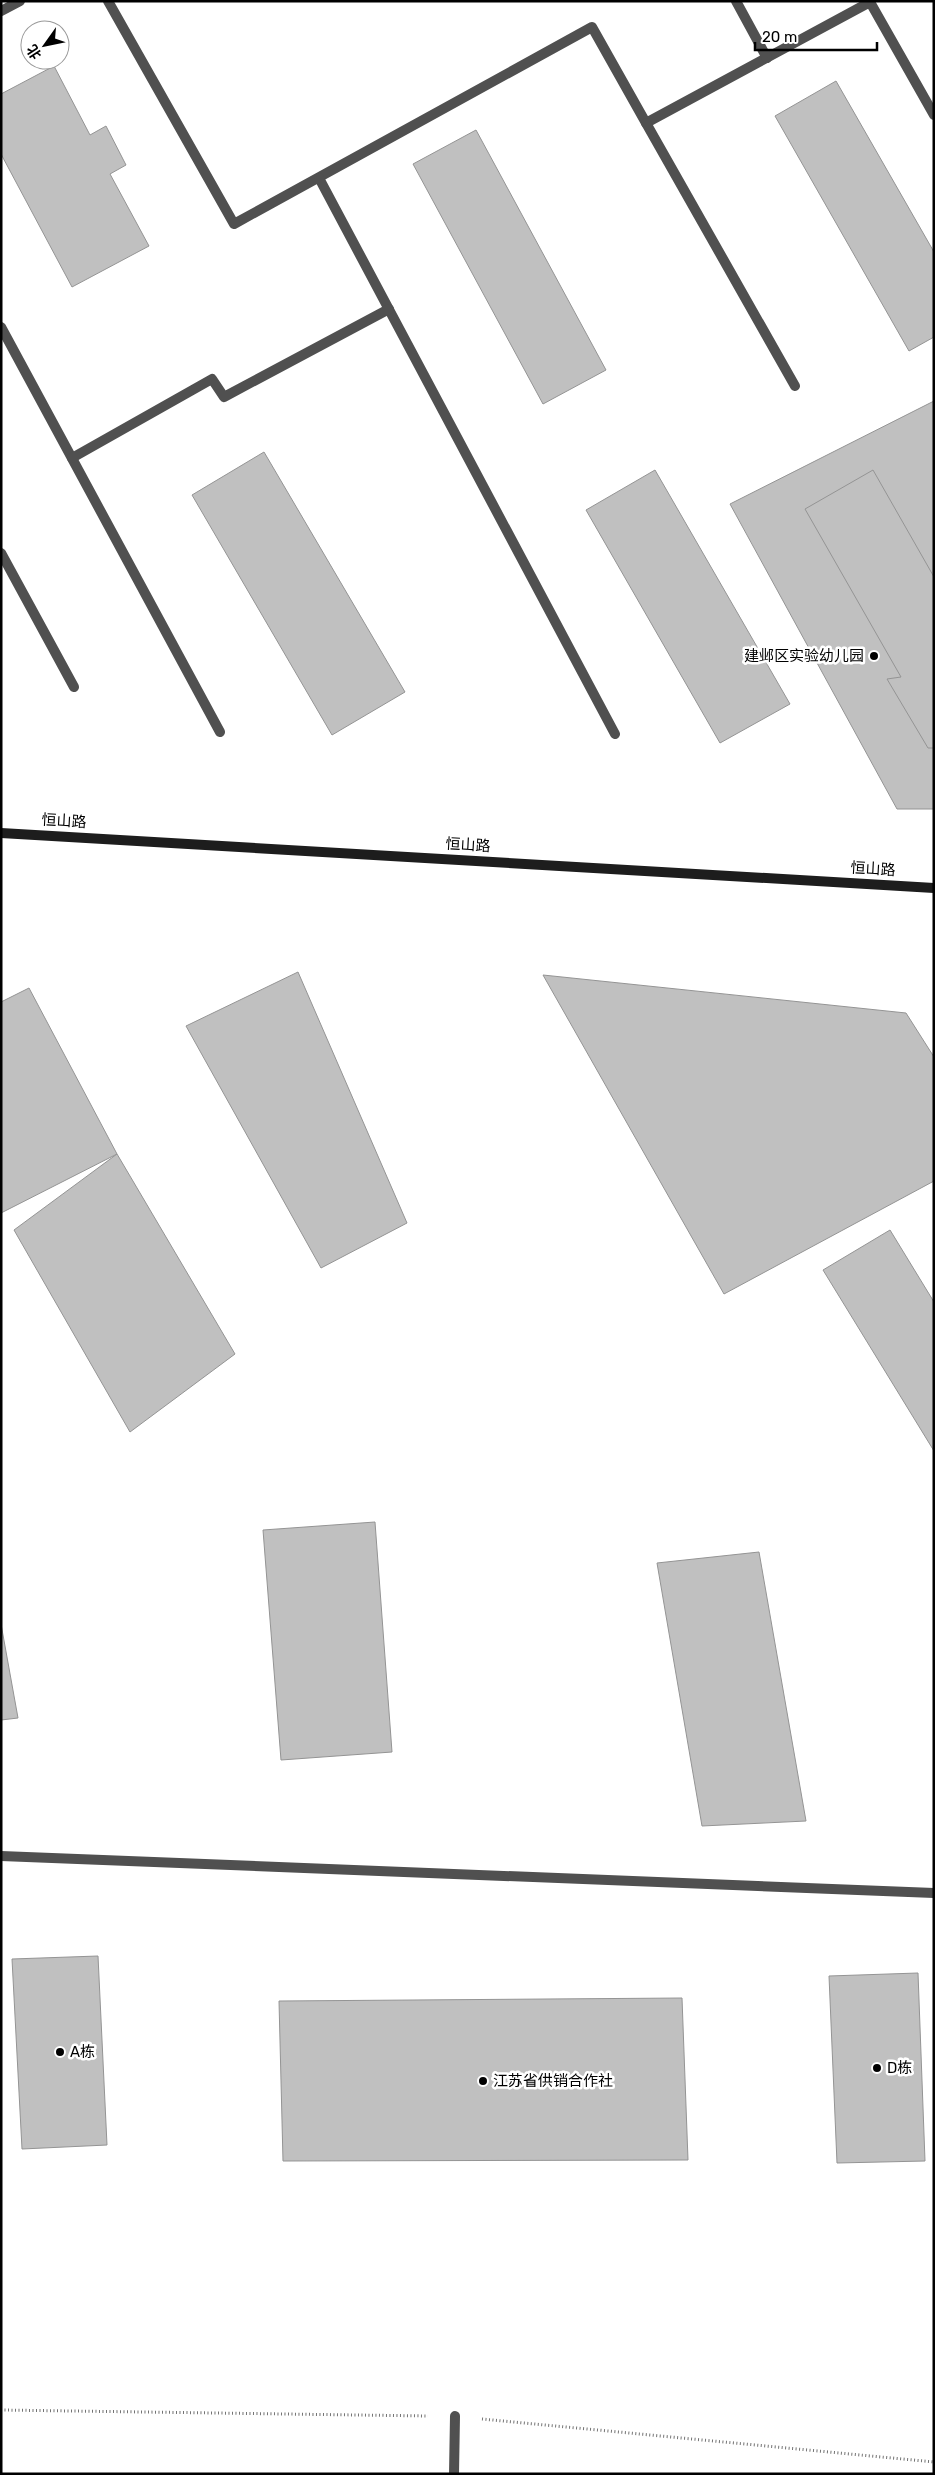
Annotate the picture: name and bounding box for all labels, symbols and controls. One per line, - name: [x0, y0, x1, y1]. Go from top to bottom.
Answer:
- north arrow: [20, 20, 70, 70]
- scale bar: [755, 20, 878, 52]
- text: 20 m: [762, 28, 797, 46]
- text: 北: [24, 41, 45, 62]
- place label: 建邺区实验幼儿园: [744, 647, 864, 665]
- marker: 建邺区实验幼儿园: [868, 650, 880, 662]
- street label: 恒山路: [41, 811, 87, 831]
- street label: 恒山路: [445, 835, 491, 855]
- street label: 恒山路: [850, 859, 896, 879]
- place label: A栋: [70, 2043, 95, 2061]
- marker: A栋: [54, 2046, 66, 2058]
- place label: D栋: [887, 2059, 912, 2077]
- marker: D栋: [871, 2062, 883, 2074]
- place label: 江苏省供销合作社: [493, 2072, 613, 2090]
- marker: 江苏省供销合作社: [477, 2075, 489, 2087]

